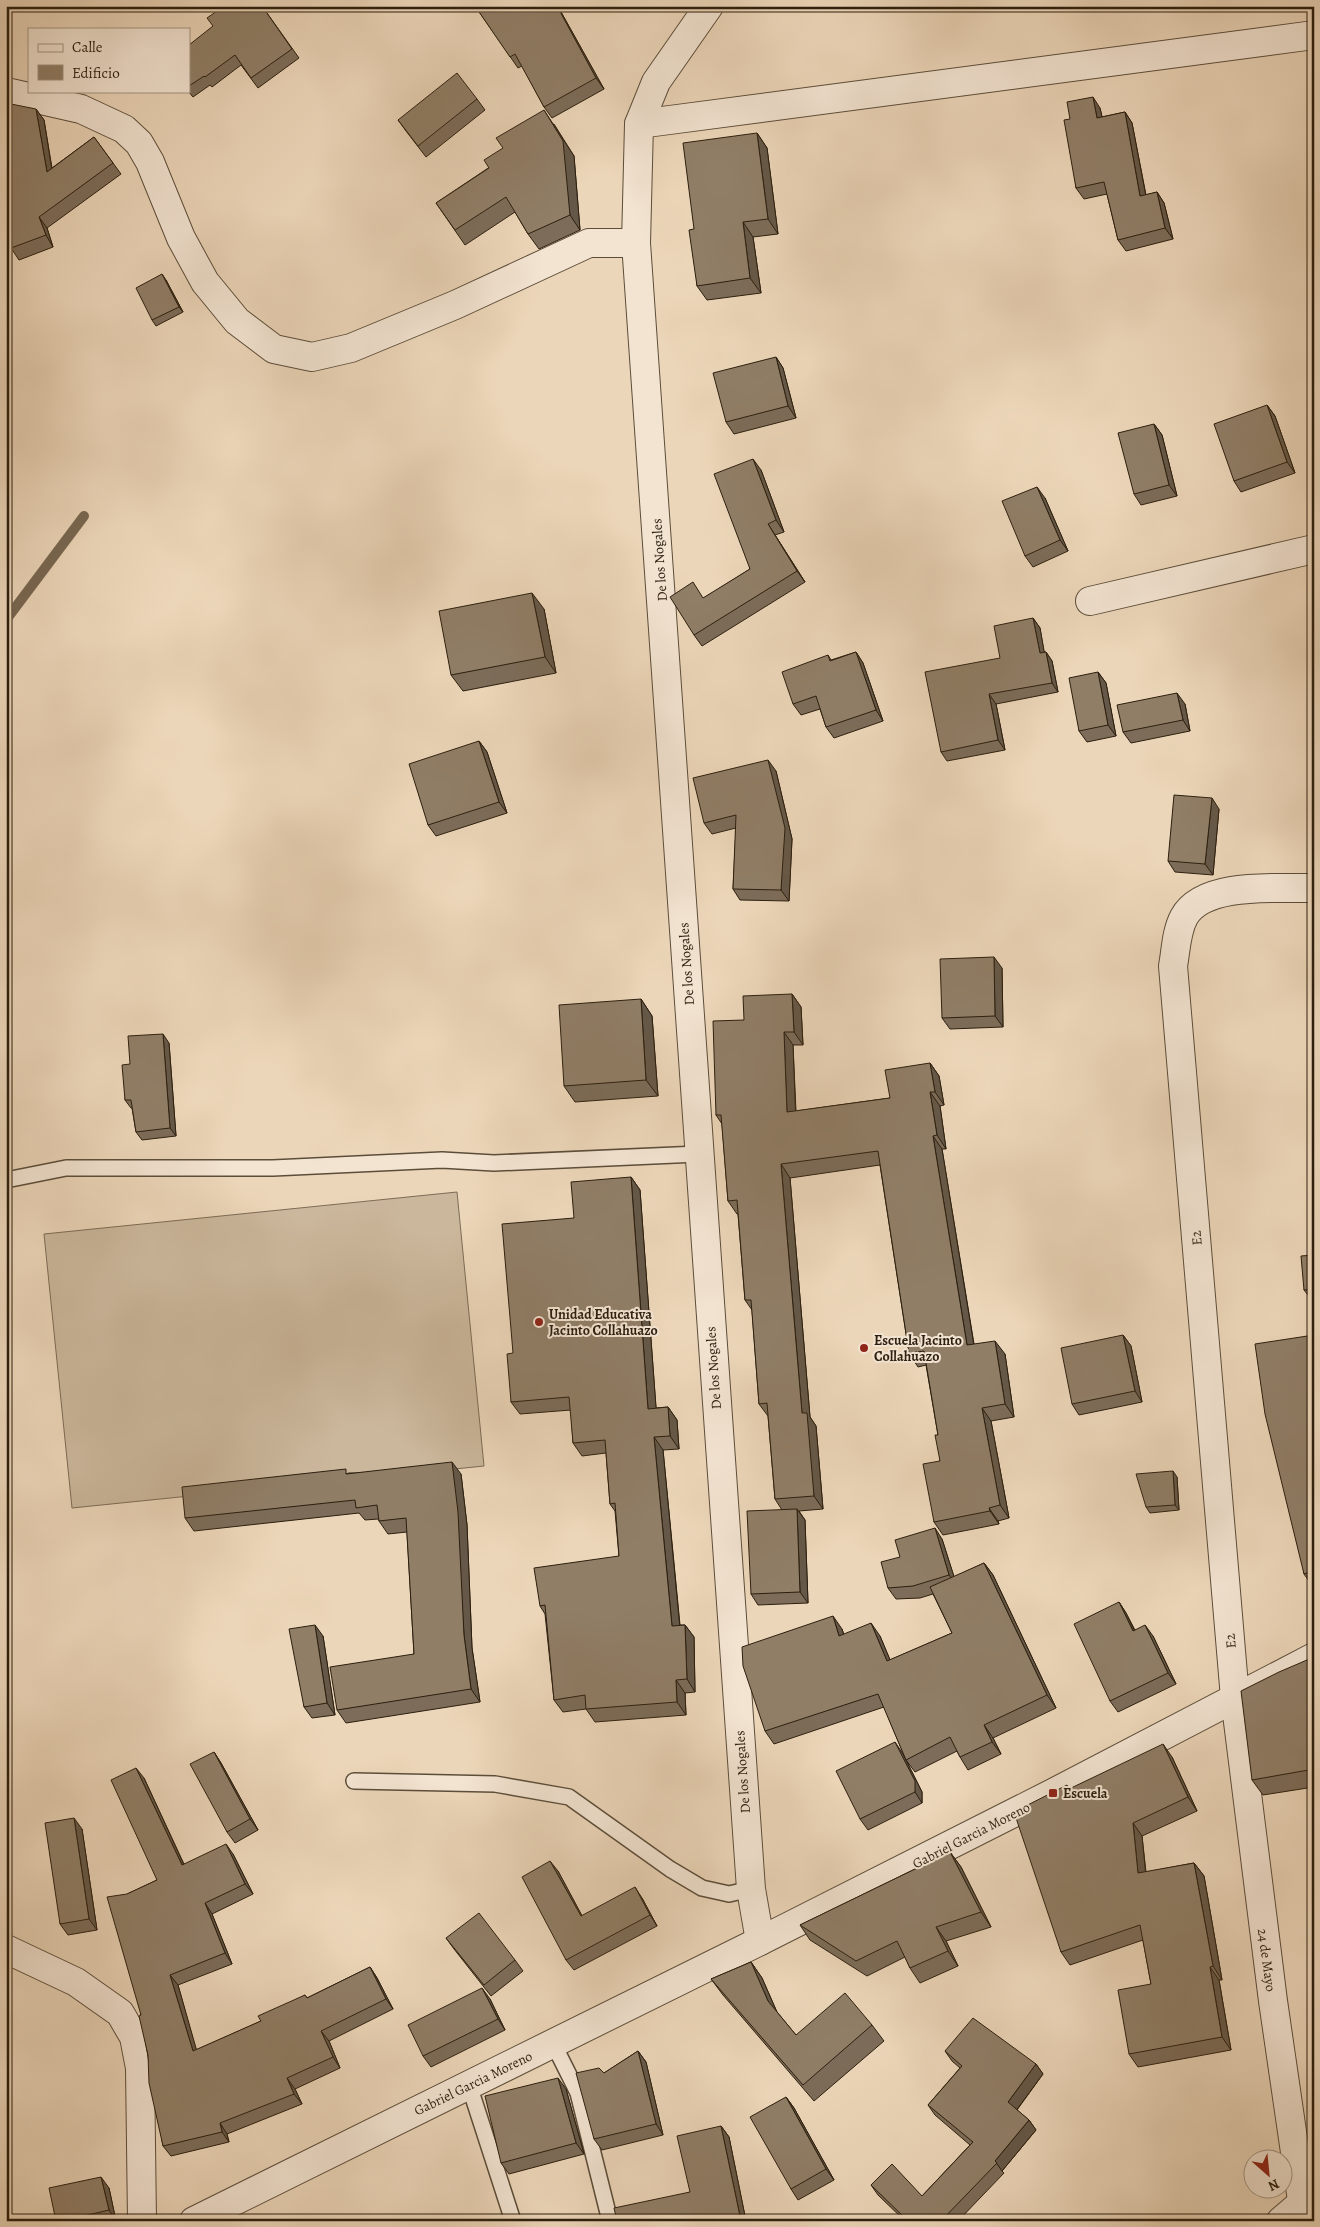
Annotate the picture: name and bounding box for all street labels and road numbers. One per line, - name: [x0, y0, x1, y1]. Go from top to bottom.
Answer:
- street label: De los Nogales: [647, 518, 672, 602]
- street label: De los Nogales: [674, 922, 699, 1006]
- street label: E2: [1186, 1229, 1207, 1246]
- street label: De los Nogales: [701, 1326, 726, 1410]
- street label: E2: [1220, 1632, 1241, 1649]
- street label: De los Nogales: [730, 1730, 755, 1814]
- street label: Gabriel Garcia Moreno: [909, 1798, 1033, 1873]
- street label: 24 de Mayo: [1253, 1927, 1280, 1993]
- street label: Gabriel Garcia Moreno: [411, 2047, 536, 2120]

